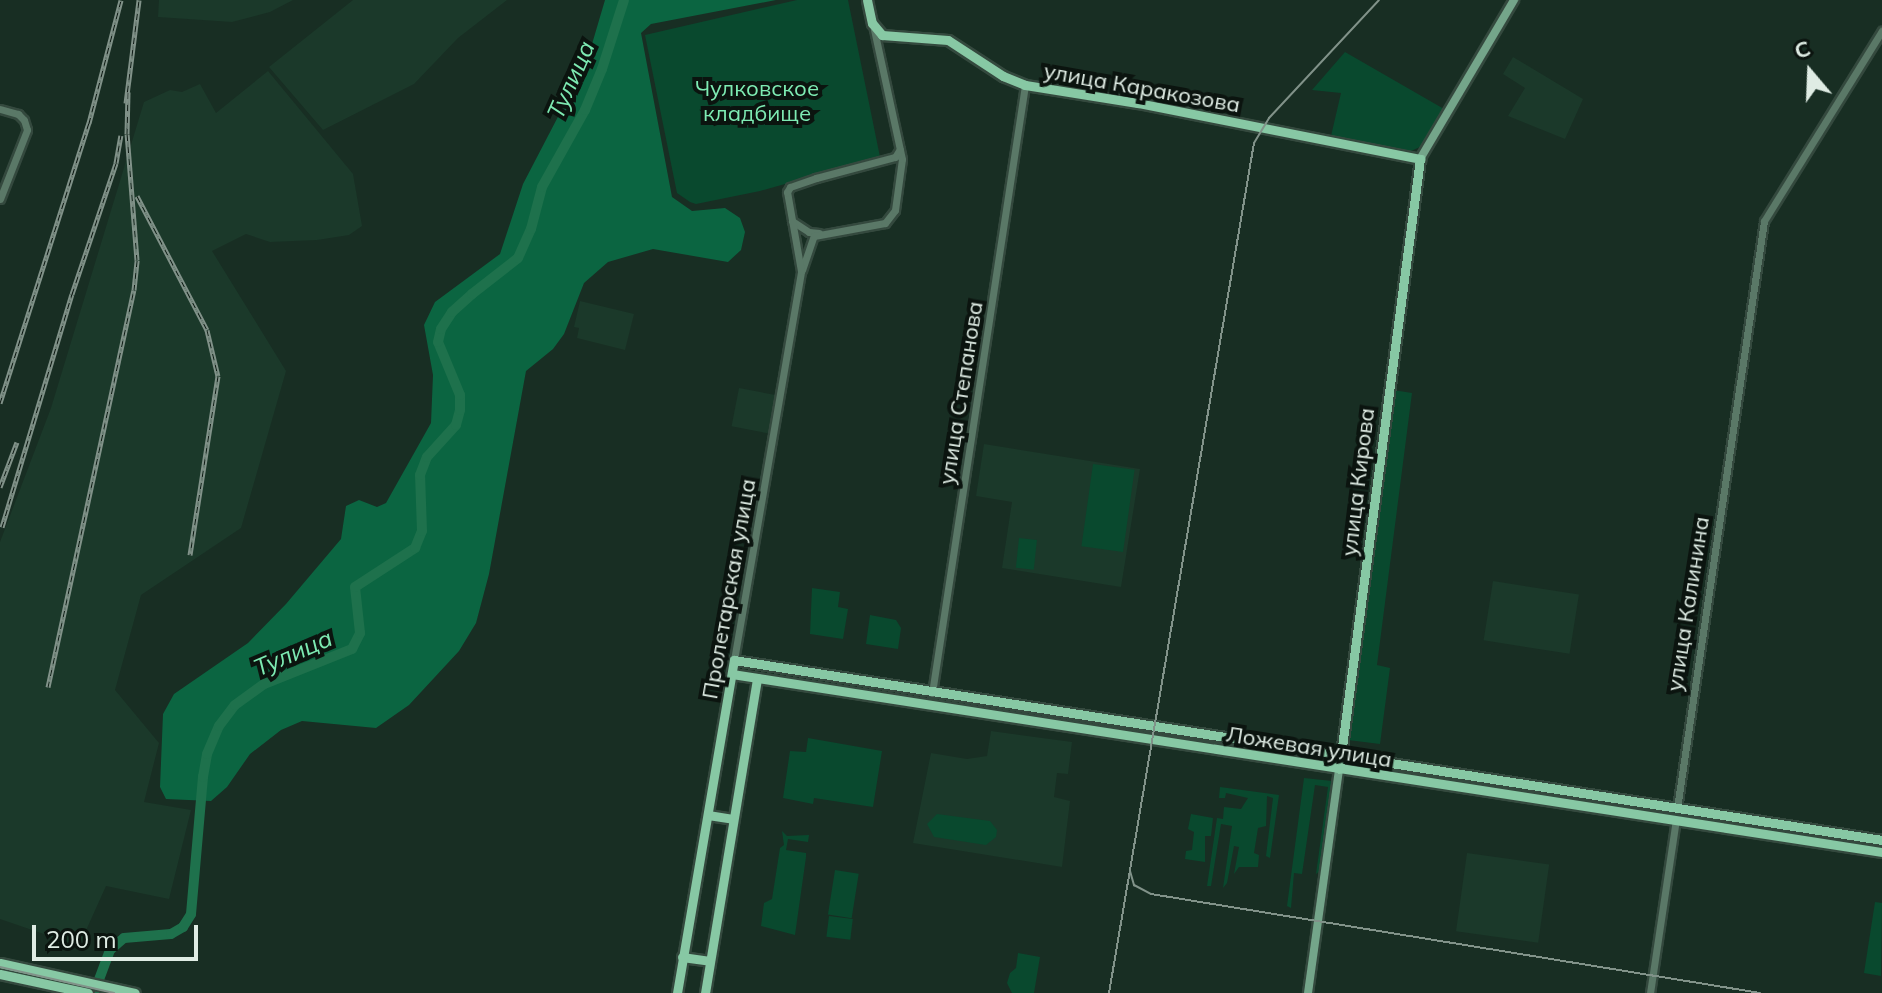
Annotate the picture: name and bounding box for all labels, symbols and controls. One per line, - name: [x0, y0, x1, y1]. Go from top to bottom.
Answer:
- north arrow: [1770, 32, 1850, 112]
- text: С: [1790, 34, 1814, 65]
- water label: Тулица: [541, 36, 601, 124]
- street label: улица Каракозова: [1042, 58, 1242, 118]
- park label: Чулковское кладбище: [695, 75, 819, 126]
- street label: улица Степанова: [933, 299, 989, 487]
- street label: улица Кирова: [1336, 406, 1380, 558]
- street label: Пролетарская улица: [697, 477, 761, 701]
- street label: улица Калинина: [1661, 515, 1715, 693]
- water label: Тулица: [249, 624, 337, 682]
- street label: Ложевая улица: [1224, 721, 1394, 773]
- scale bar: [36, 909, 202, 959]
- text: 200 m: [46, 924, 117, 954]

